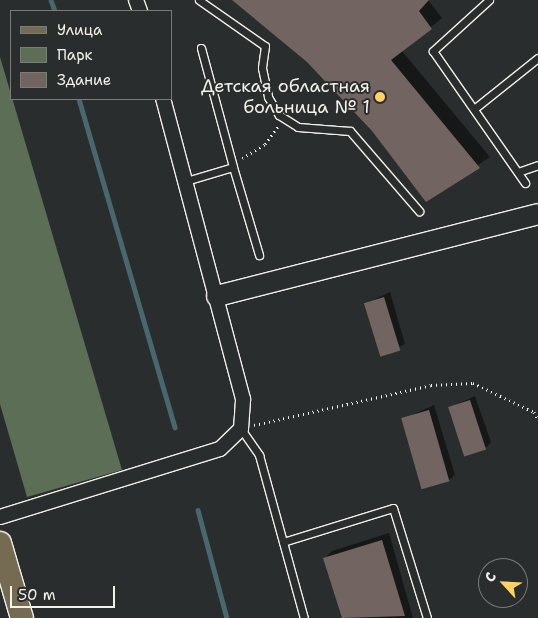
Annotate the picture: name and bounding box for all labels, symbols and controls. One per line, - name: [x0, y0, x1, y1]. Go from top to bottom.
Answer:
- legend: [10, 10, 172, 100]
- text: Улица: [57, 20, 102, 40]
- text: Парк: [57, 45, 93, 65]
- text: Здание: [57, 70, 111, 90]
- place label: Детская областная больница № 1: [201, 76, 370, 118]
- marker: Детская областная больница № 1: [374, 91, 386, 103]
- north arrow: [478, 558, 528, 608]
- text: С: [480, 569, 500, 585]
- scale bar: [12, 576, 118, 608]
- text: 50 m: [18, 585, 56, 605]

